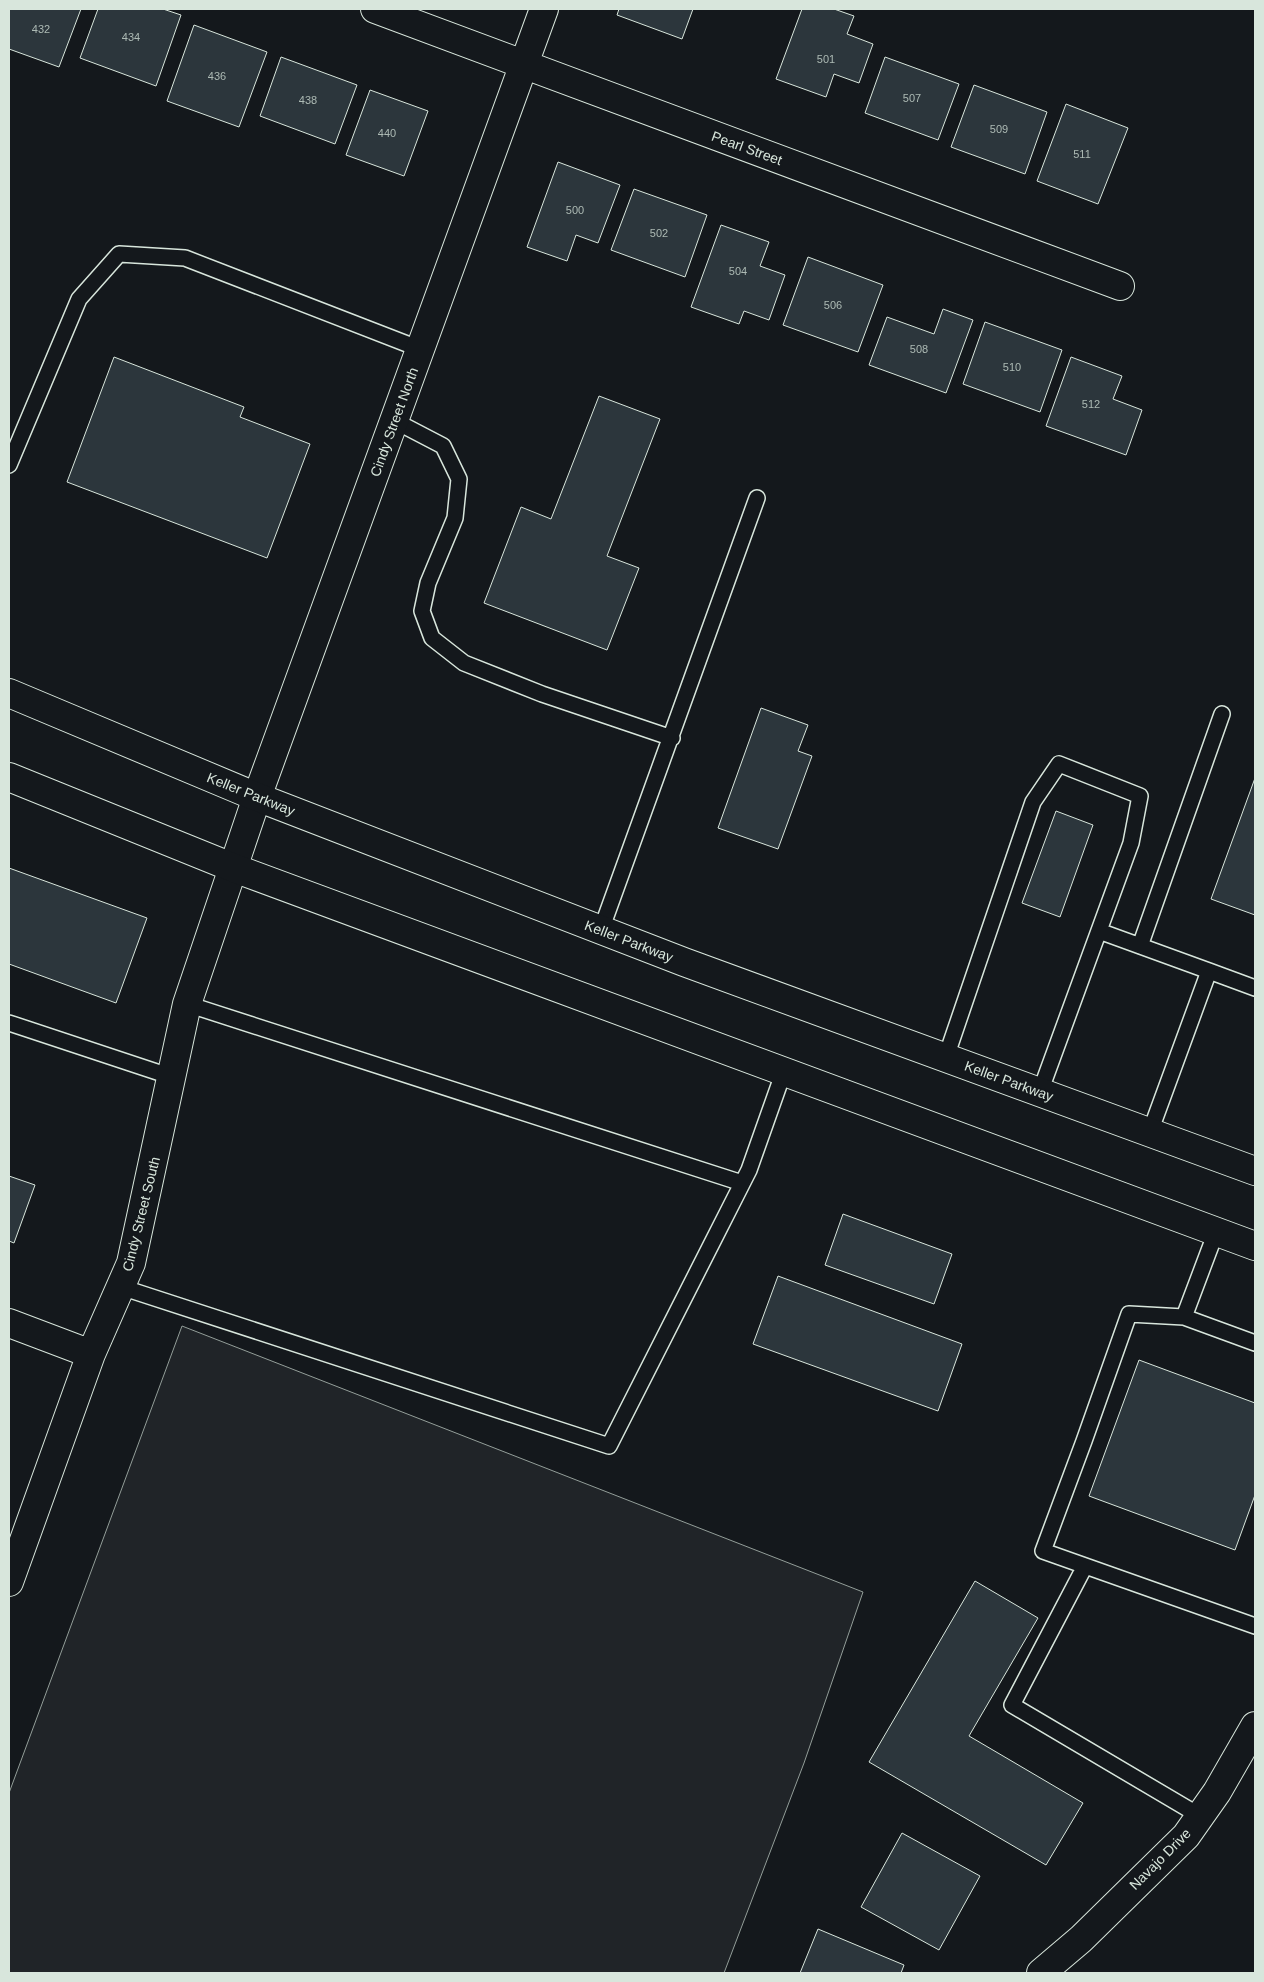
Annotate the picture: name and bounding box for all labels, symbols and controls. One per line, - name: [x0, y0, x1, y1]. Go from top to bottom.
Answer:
- house number: 432: [32, 23, 50, 35]
- house number: 434: [122, 31, 140, 43]
- house number: 501: [817, 53, 835, 65]
- house number: 436: [208, 70, 226, 82]
- house number: 507: [903, 92, 921, 104]
- house number: 438: [299, 94, 317, 106]
- house number: 509: [990, 123, 1008, 135]
- house number: 440: [378, 127, 396, 139]
- street label: Pearl Street: [710, 128, 785, 168]
- house number: 511: [1073, 148, 1091, 160]
- house number: 500: [566, 204, 584, 216]
- house number: 502: [650, 227, 668, 239]
- house number: 504: [729, 265, 747, 277]
- house number: 506: [824, 299, 842, 311]
- house number: 508: [910, 343, 928, 355]
- house number: 510: [1003, 361, 1021, 373]
- street label: Cindy Street North: [367, 365, 421, 479]
- house number: 512: [1082, 398, 1100, 410]
- street label: Keller Parkway: [205, 769, 297, 819]
- street label: Keller Parkway: [583, 917, 675, 965]
- street label: Keller Parkway: [962, 1058, 1056, 1104]
- street label: Cindy Street South: [119, 1155, 163, 1273]
- street label: Navajo Drive: [1126, 1825, 1194, 1893]

